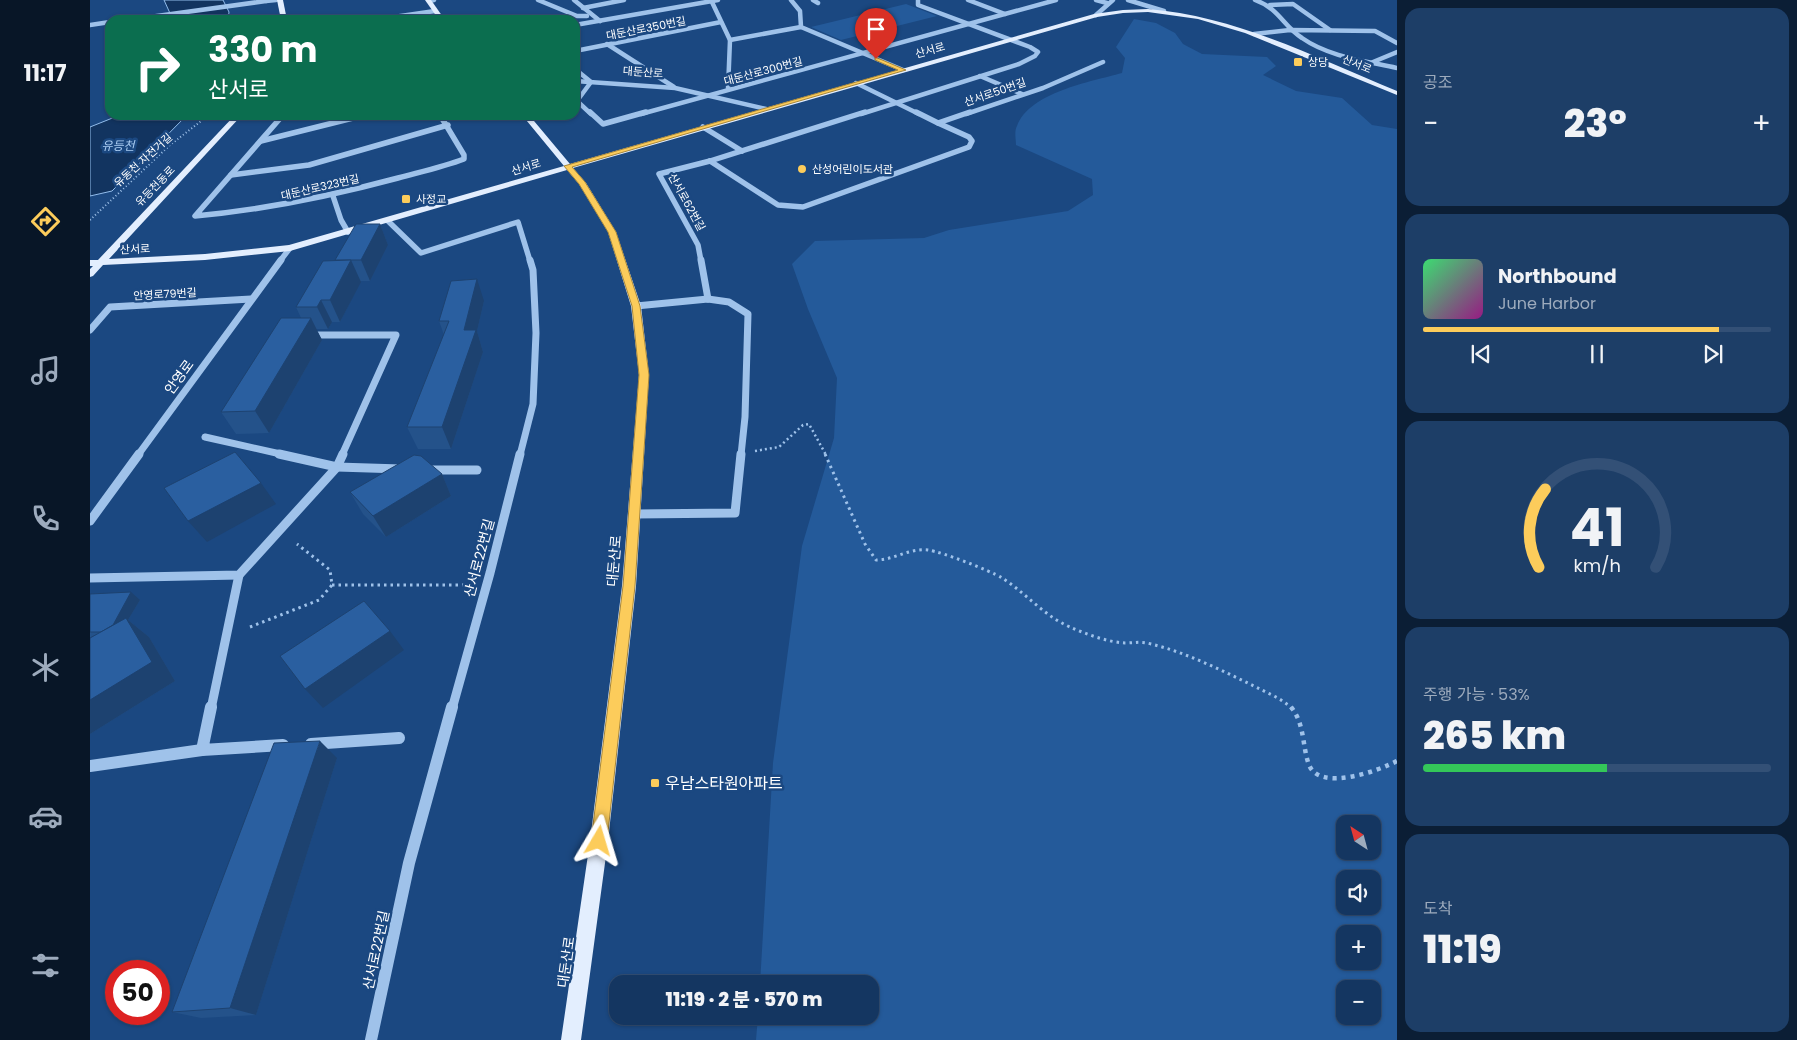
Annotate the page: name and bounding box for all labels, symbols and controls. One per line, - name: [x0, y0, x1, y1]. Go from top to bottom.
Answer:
- pin: [855, 8, 897, 59]
- street label: 대둔산로350번길: [605, 12, 687, 44]
- icon: arrive: [862, 15, 890, 43]
- text: 330 m: [208, 25, 318, 74]
- icon: right: [125, 35, 190, 100]
- street label: 산서로: [913, 38, 947, 62]
- street label: 산서로: [1340, 51, 1374, 77]
- street label: 대둔산로300번길: [722, 53, 804, 89]
- place label: 상당: [1308, 54, 1328, 70]
- marker: 상당: [1292, 56, 1304, 68]
- text: 11:17: [24, 58, 66, 89]
- street label: 대둔산로: [622, 63, 664, 81]
- text: 공조: [1423, 71, 1452, 94]
- text: 산서로: [208, 74, 269, 105]
- street label: 산서로50번길: [962, 74, 1028, 110]
- text: 23°: [1564, 97, 1627, 150]
- text: −: [1423, 104, 1438, 143]
- text: +: [1752, 104, 1771, 143]
- street label: 유동천 자전거길: [110, 129, 176, 191]
- water label: 유등천: [101, 137, 137, 154]
- street label: 산서로: [509, 155, 543, 179]
- place label: 산성어린이도서관: [812, 161, 893, 177]
- street label: 유등천동로: [132, 162, 178, 210]
- marker: 산성어린이도서관: [796, 163, 808, 175]
- street label: 대둔산로323번길: [279, 170, 361, 204]
- street label: 산서로62번길: [665, 170, 709, 234]
- place label: 사정교: [416, 191, 446, 207]
- marker: 사정교: [400, 193, 412, 205]
- icon: directions: [28, 204, 63, 239]
- street label: 산서로: [119, 240, 151, 258]
- text: Northbound: [1498, 263, 1617, 290]
- street label: 안영로79번길: [133, 284, 197, 304]
- text: June Harbor: [1498, 292, 1596, 315]
- icon: previous: [1467, 340, 1495, 368]
- icon: pause: [1583, 340, 1611, 368]
- icon: next: [1699, 340, 1727, 368]
- icon: music: [28, 353, 63, 388]
- street label: 안영로: [160, 355, 199, 399]
- text: 41: [1570, 491, 1624, 564]
- icon: phone: [28, 501, 63, 536]
- street label: 산서로22번길: [459, 517, 499, 599]
- street label: 대둔산로: [602, 534, 626, 588]
- text: km/h: [1573, 553, 1621, 578]
- icon: climate: [28, 650, 63, 685]
- text: 주행 가능 · 53%: [1423, 683, 1530, 706]
- text: 265 km: [1423, 709, 1566, 762]
- place label: 우남스타원아파트: [665, 772, 783, 795]
- marker: 우남스타원아파트: [649, 777, 661, 789]
- icon: car: [28, 799, 63, 834]
- position arrow: [572, 814, 624, 866]
- north arrow: [1336, 815, 1381, 860]
- map controls: [1336, 815, 1381, 1025]
- button: sound: [1336, 870, 1381, 915]
- text: 도착: [1423, 897, 1452, 920]
- street label: 산서로22번길: [358, 909, 394, 991]
- text: 11:19: [1423, 923, 1502, 976]
- button: +: [1336, 925, 1381, 970]
- street label: 대둔산로: [553, 935, 580, 989]
- icon: filters: [28, 948, 63, 983]
- speed limit sign: 50: [105, 960, 170, 1025]
- button: −: [1336, 980, 1381, 1025]
- text: 11:19 · 2 분 · 570 m: [666, 986, 822, 1013]

